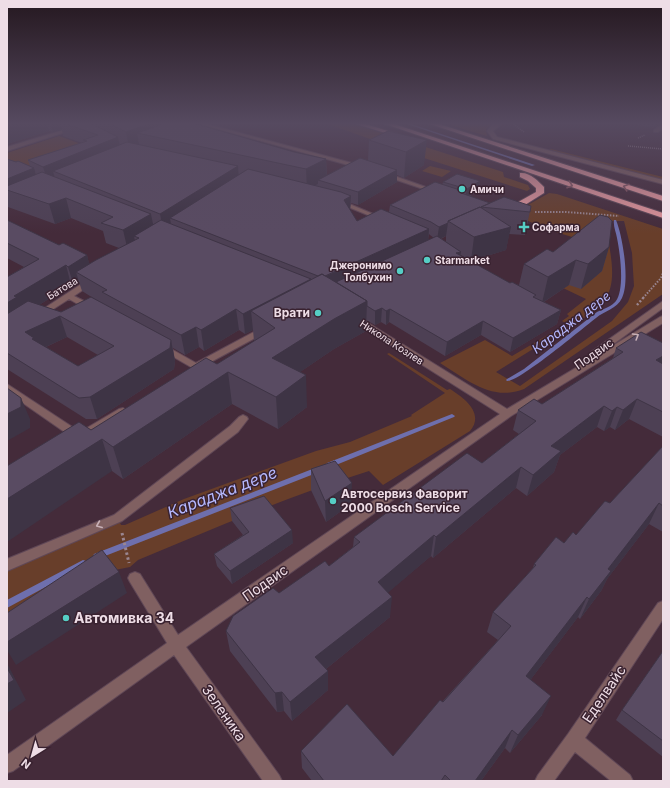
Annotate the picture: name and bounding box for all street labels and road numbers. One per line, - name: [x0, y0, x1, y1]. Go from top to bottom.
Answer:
- street label: Батова: [44, 274, 80, 302]
- street label: Никола Козлев: [358, 317, 426, 367]
- street label: Подвис: [571, 335, 616, 372]
- street label: Подвис: [239, 561, 291, 604]
- street label: Еделвайс: [578, 662, 629, 726]
- street label: Зеленика: [199, 681, 250, 744]

